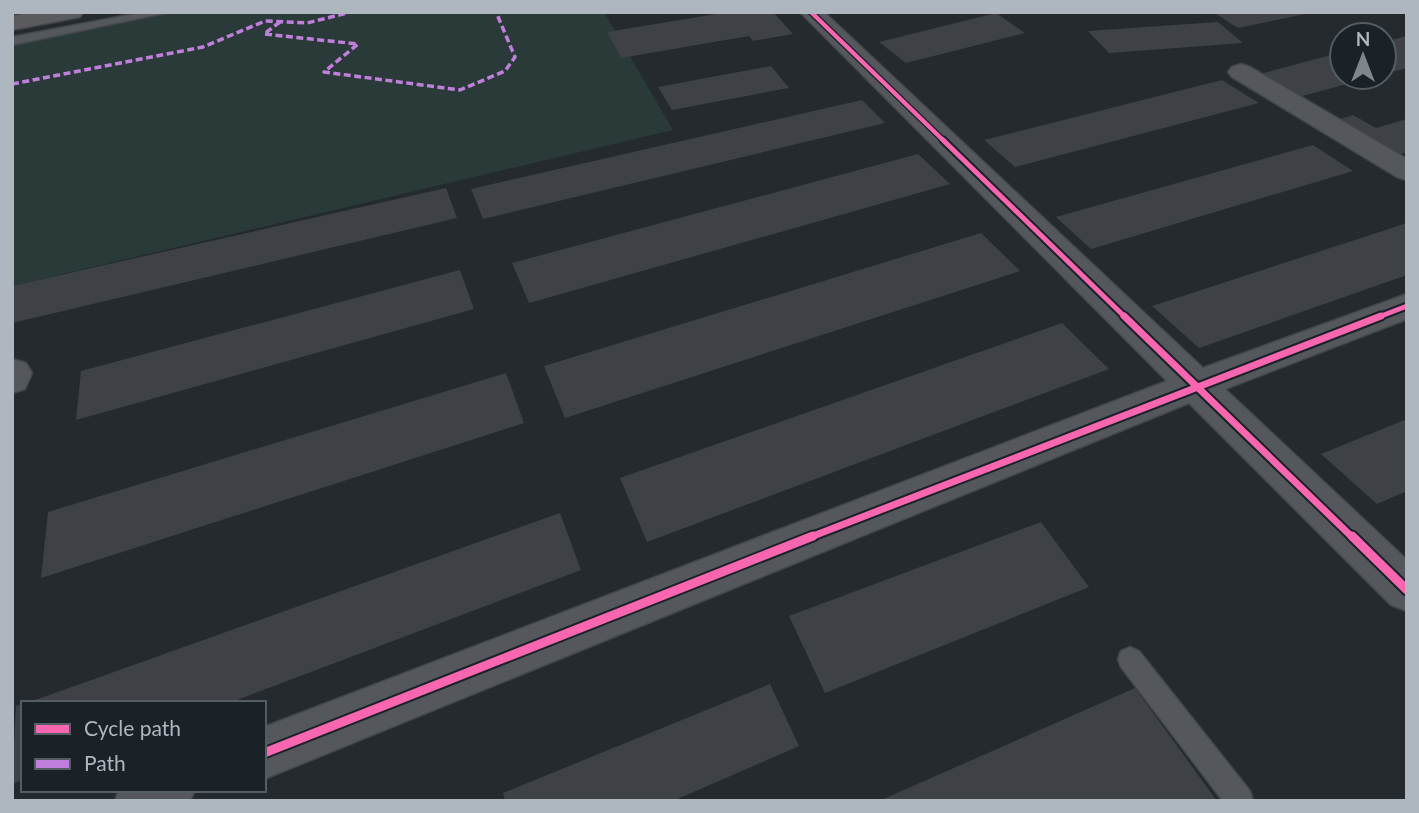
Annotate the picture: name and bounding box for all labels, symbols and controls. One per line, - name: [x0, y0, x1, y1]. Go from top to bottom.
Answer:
- north arrow: [1328, 21, 1398, 91]
- text: N: [1356, 27, 1370, 50]
- legend: [21, 701, 266, 792]
- text: Cycle path: [84, 715, 181, 740]
- text: Path: [84, 750, 126, 775]

